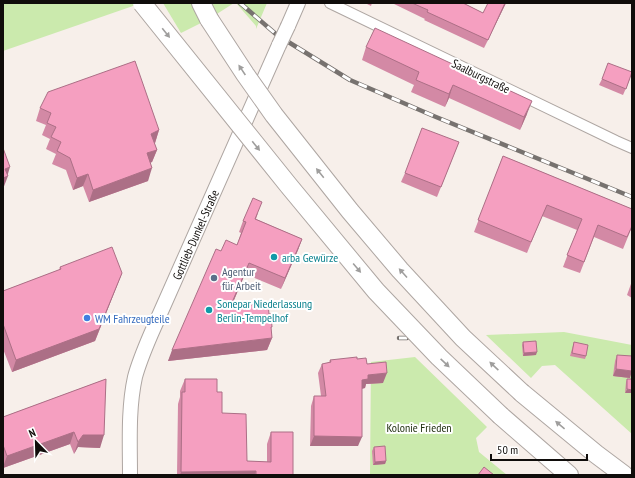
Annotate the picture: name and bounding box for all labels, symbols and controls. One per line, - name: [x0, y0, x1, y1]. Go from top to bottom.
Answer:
- one-way arrow: [162, 28, 171, 39]
- street label: Saalburgstraße: [450, 56, 512, 96]
- one-way arrow: [238, 65, 246, 75]
- one-way arrow: [252, 140, 261, 151]
- one-way arrow: [316, 168, 324, 179]
- street label: Gottlieb-Dunkel-Straße: [169, 187, 222, 282]
- place label: arba Gewürze: [282, 250, 338, 265]
- marker: arba Gewürze: [269, 252, 279, 262]
- one-way arrow: [352, 263, 361, 273]
- place label: Agentur für Arbeit: [222, 264, 262, 293]
- one-way arrow: [398, 268, 408, 278]
- marker: Agentur für Arbeit: [209, 273, 219, 283]
- place label: Sonepar Niederlassung Berlin-Tempelhof: [217, 296, 312, 325]
- marker: Sonepar Niederlassung Berlin-Tempelhof: [204, 305, 214, 315]
- place label: WM Fahrzeugteile: [95, 311, 170, 326]
- marker: WM Fahrzeugteile: [82, 313, 92, 323]
- one-way arrow: [440, 359, 450, 368]
- one-way arrow: [489, 362, 499, 371]
- park label: Kolonie Frieden: [386, 420, 452, 435]
- one-way arrow: [555, 420, 566, 429]
- north arrow: [16, 422, 56, 462]
- text: N: [27, 425, 38, 440]
- scale bar: [491, 436, 587, 462]
- text: 50 m: [497, 442, 518, 457]

